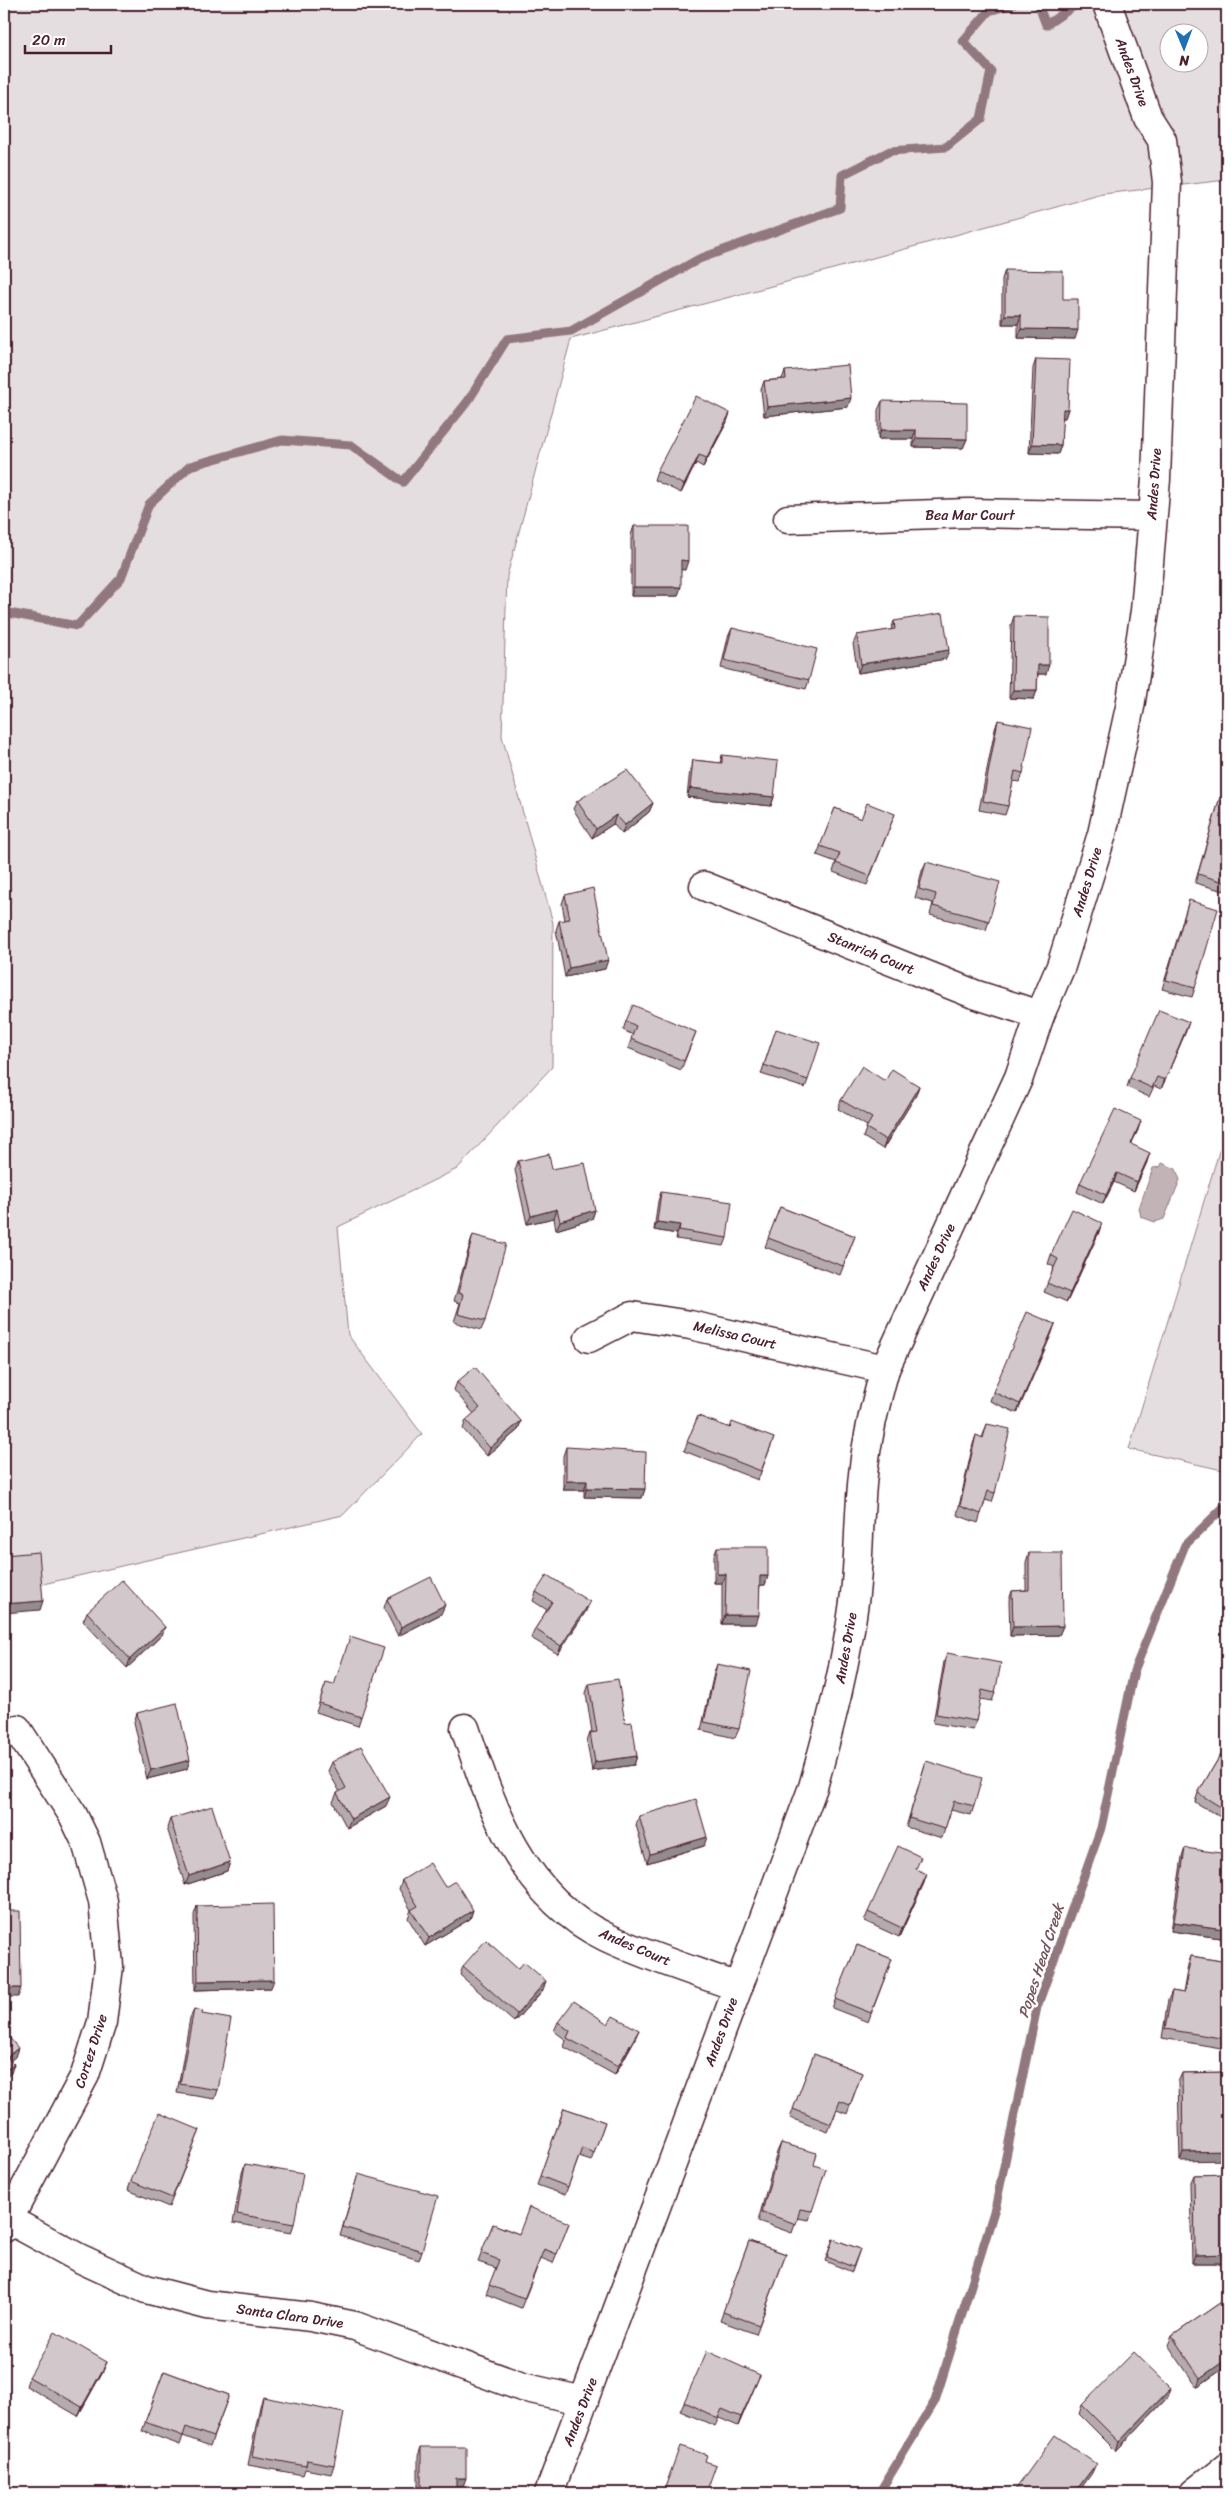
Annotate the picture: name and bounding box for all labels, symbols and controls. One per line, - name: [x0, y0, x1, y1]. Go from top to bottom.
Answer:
- scale bar: [25, 22, 111, 54]
- north arrow: [1158, 22, 1208, 72]
- text: 20 m: [32, 27, 66, 53]
- street label: Andes Drive: [1108, 33, 1156, 110]
- text: N: [1179, 48, 1190, 73]
- street label: Andes Drive: [1139, 447, 1169, 522]
- street label: Bea Mar Court: [925, 503, 1016, 528]
- street label: Andes Drive: [1064, 844, 1110, 921]
- street label: Stanrich Court: [824, 924, 918, 982]
- street label: Andes Drive: [909, 1219, 963, 1296]
- street label: Melissa Court: [691, 1313, 779, 1357]
- street label: Andes Drive: [827, 1610, 865, 1687]
- water label: Popes Head Creek: [1010, 1899, 1072, 2021]
- street label: Andes Court: [594, 1920, 675, 1973]
- street label: Andes Drive: [697, 1994, 745, 2071]
- street label: Cortez Drive: [67, 2011, 115, 2091]
- street label: Santa Clara Drive: [235, 2296, 345, 2336]
- street label: Andes Drive: [555, 2374, 605, 2451]

